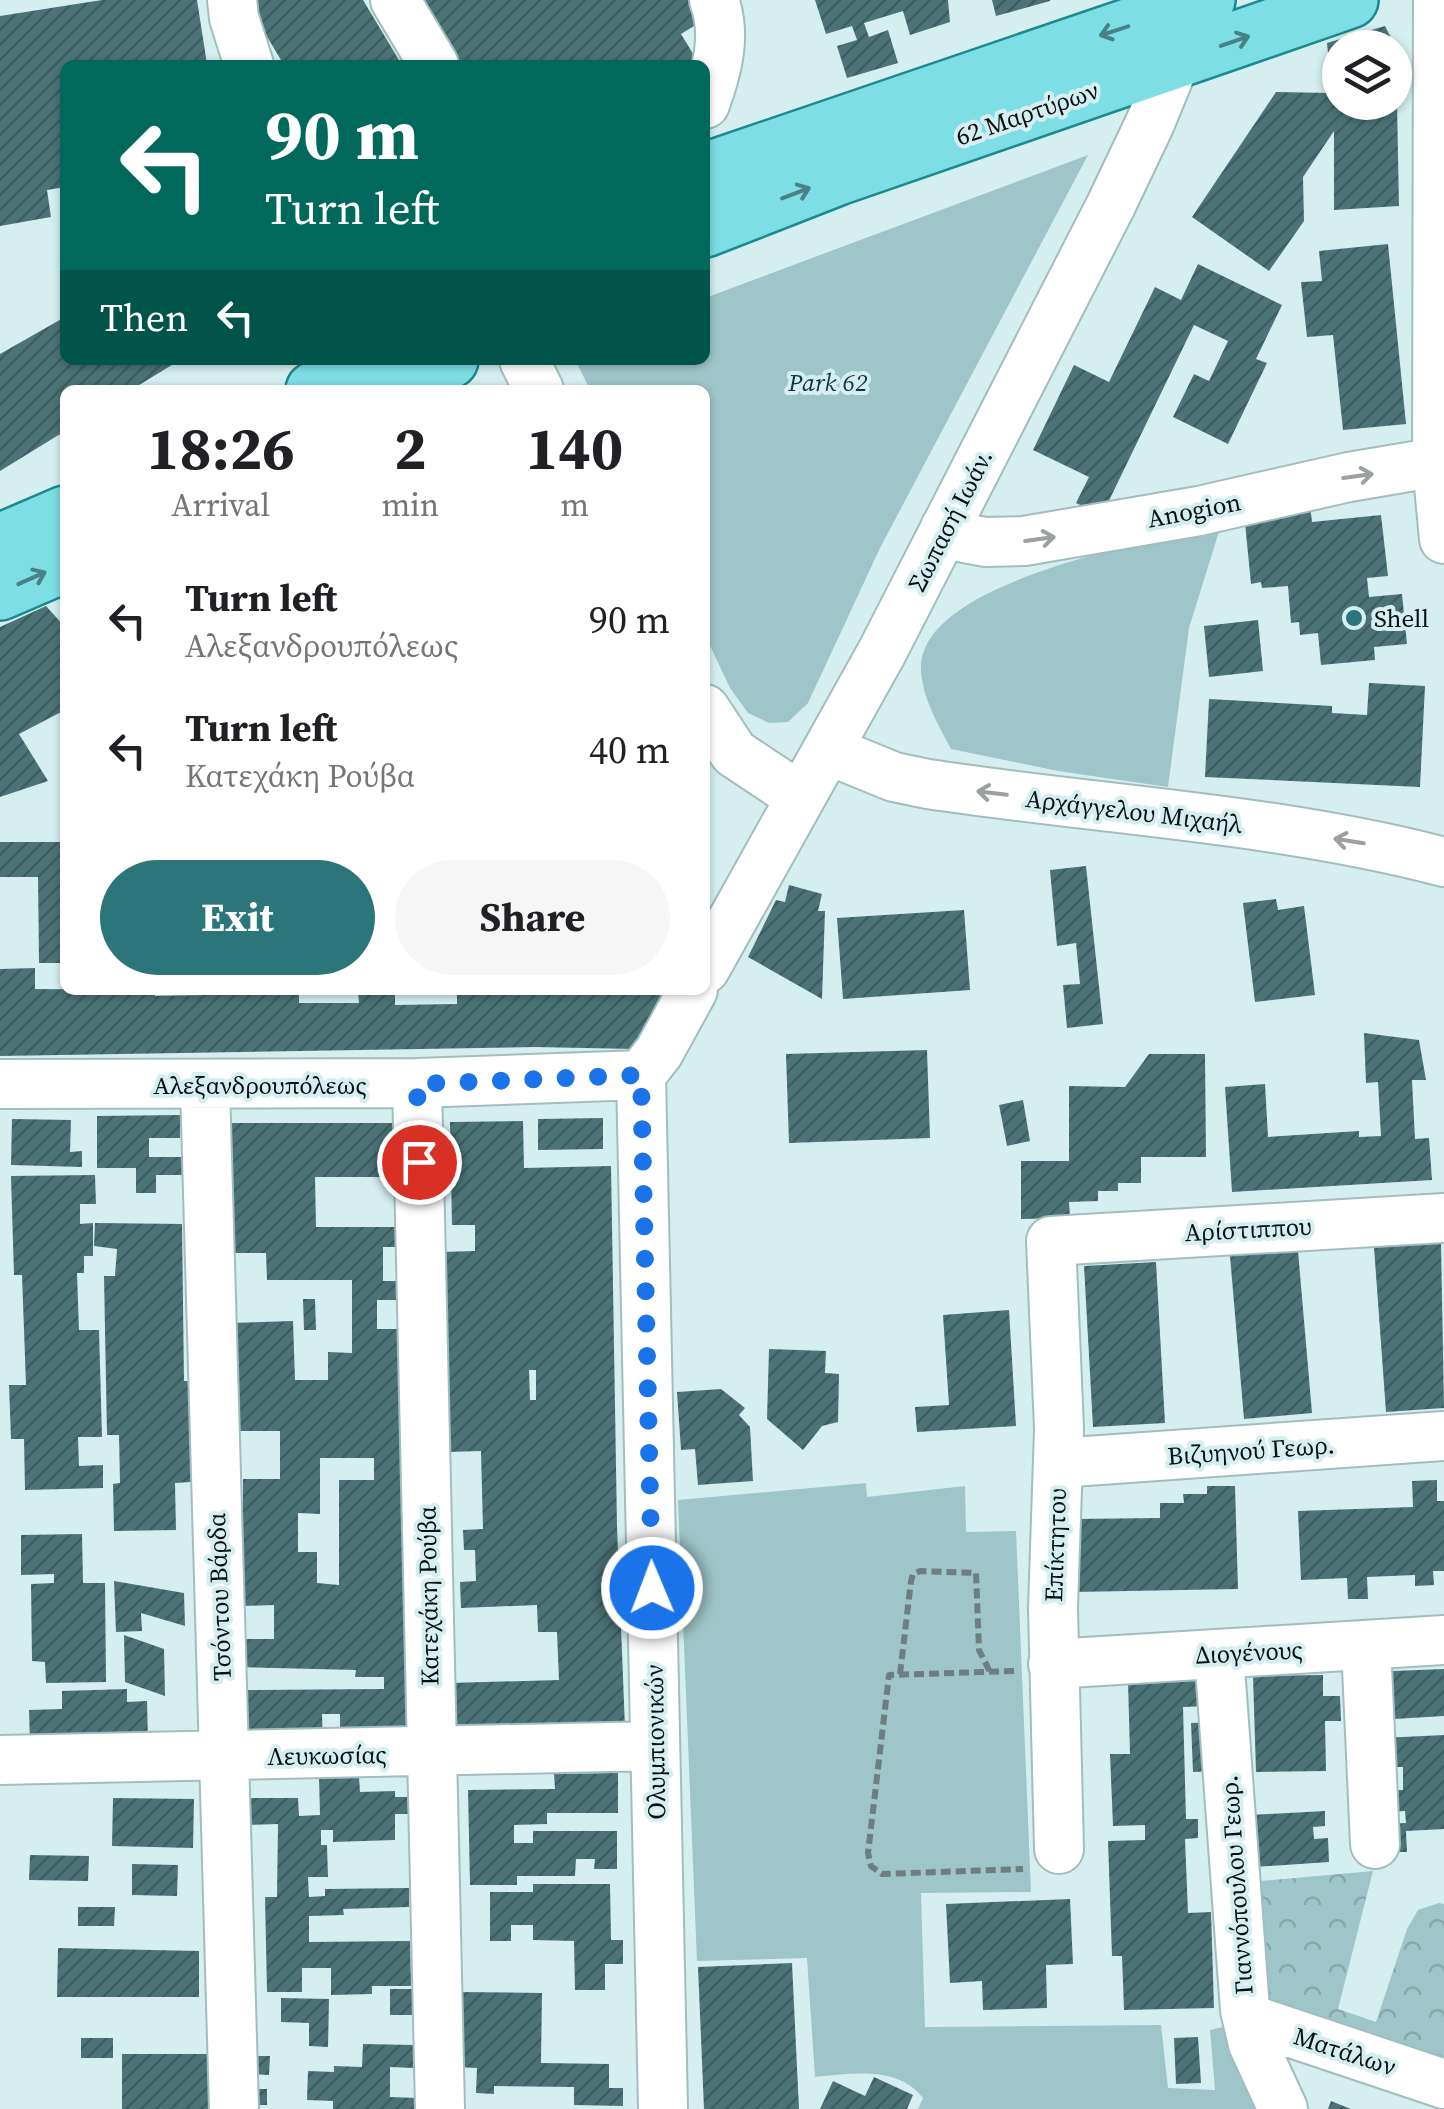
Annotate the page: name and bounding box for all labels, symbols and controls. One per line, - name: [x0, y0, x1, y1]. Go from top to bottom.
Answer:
- one-way arrow: [1099, 23, 1131, 41]
- one-way arrow: [1218, 30, 1250, 48]
- map controls: [1322, 30, 1412, 120]
- button: layers: [1322, 30, 1412, 120]
- street label: 62 Μαρτύρων: [951, 73, 1103, 153]
- text: 90 m: [265, 86, 419, 182]
- icon: left: [100, 100, 230, 230]
- text: Turn left: [265, 177, 439, 239]
- one-way arrow: [779, 183, 810, 201]
- icon: left: [208, 290, 263, 345]
- text: Then: [100, 292, 188, 344]
- park label: Park 62: [787, 365, 868, 399]
- text: 18:26: [147, 407, 295, 489]
- text: 2: [394, 407, 427, 489]
- text: 140: [526, 407, 623, 489]
- street label: Σωπασή Ιωάν.: [900, 443, 1000, 597]
- one-way arrow: [1342, 466, 1374, 484]
- text: Arrival: [171, 483, 270, 527]
- text: min: [381, 483, 439, 527]
- text: m: [560, 483, 589, 527]
- street label: Anogion: [1144, 484, 1244, 536]
- one-way arrow: [1023, 529, 1055, 547]
- one-way arrow: [17, 568, 47, 586]
- text: Turn left: [185, 572, 337, 624]
- icon: left: [100, 593, 155, 648]
- text: 90 m: [589, 594, 670, 646]
- place label: Shell: [1374, 601, 1429, 635]
- marker: Shell: [1343, 607, 1365, 629]
- text: Αλεξανδρουπόλεως: [185, 624, 458, 668]
- text: Turn left: [185, 702, 337, 754]
- icon: left: [100, 723, 155, 778]
- text: 40 m: [589, 724, 670, 776]
- text: Κατεχάκη Ρούβα: [185, 754, 415, 798]
- street label: Αρχάγγελου Μιχαήλ: [1024, 781, 1245, 841]
- one-way arrow: [976, 783, 1009, 802]
- one-way arrow: [1333, 831, 1365, 850]
- button: Exit: [100, 860, 375, 975]
- button: Share: [395, 860, 670, 975]
- street label: Αλεξανδρουπόλεως: [153, 1068, 367, 1102]
- pin: [377, 1120, 462, 1205]
- icon: arrive: [392, 1135, 447, 1190]
- street label: Αρίστιππου: [1184, 1209, 1312, 1249]
- street label: Βιζυηνού Γεωρ.: [1166, 1427, 1336, 1473]
- street label: Επίκτητου: [1036, 1487, 1074, 1603]
- street label: Κατεχάκη Ρούβα: [409, 1506, 447, 1686]
- street label: Τσόντου Βάρδα: [199, 1512, 239, 1681]
- position arrow: [600, 1536, 704, 1640]
- street label: Διογένους: [1194, 1632, 1304, 1672]
- street label: Ολυμπιονικών: [637, 1664, 673, 1820]
- street label: Λευκωσίας: [267, 1737, 387, 1773]
- street label: Γιαννόπουλου Γεωρ.: [1211, 1774, 1261, 1996]
- street label: Ματάλων: [1289, 2019, 1401, 2083]

